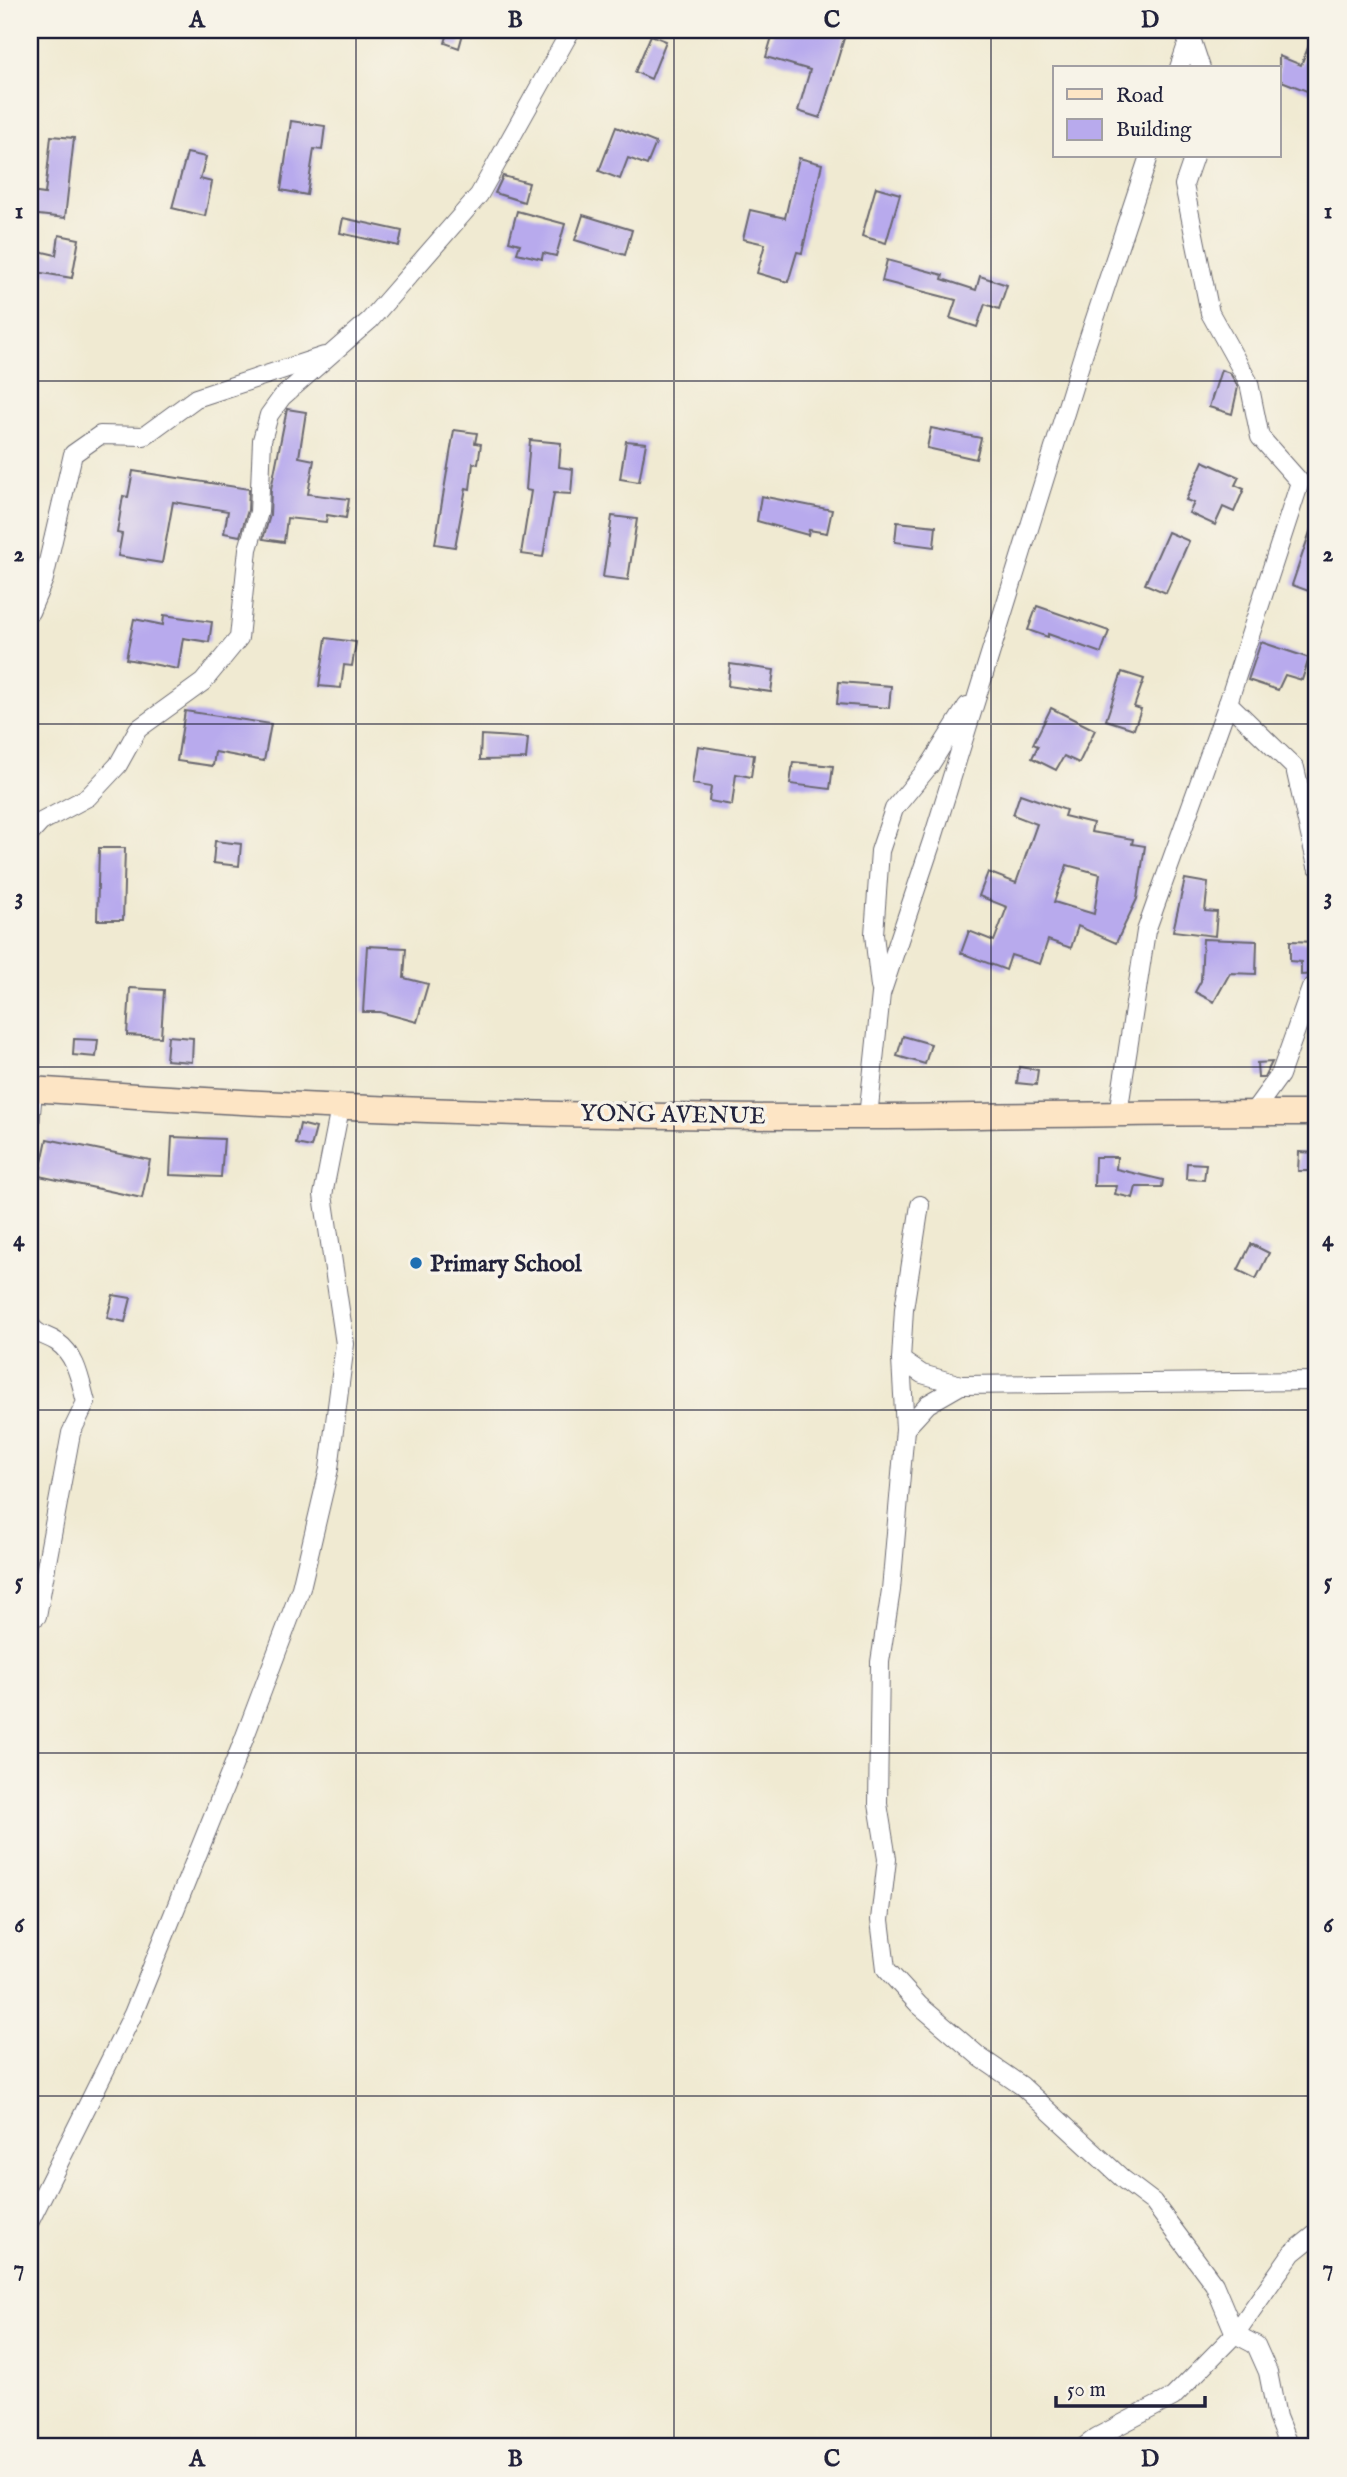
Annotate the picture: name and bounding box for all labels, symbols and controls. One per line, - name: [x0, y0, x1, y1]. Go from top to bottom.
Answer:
- text: A: [188, 6, 206, 35]
- text: B: [507, 6, 523, 35]
- text: C: [824, 6, 841, 35]
- text: D: [1141, 6, 1159, 35]
- legend: [1053, 66, 1280, 158]
- text: Road: [1116, 83, 1164, 110]
- text: Building: [1116, 117, 1192, 144]
- text: 1: [15, 197, 23, 226]
- text: 1: [1324, 197, 1332, 226]
- text: 2: [14, 540, 25, 569]
- text: 2: [1323, 540, 1334, 569]
- text: 3: [15, 883, 23, 912]
- text: 3: [1324, 883, 1332, 912]
- street label: YONG AVENUE: [580, 1098, 766, 1133]
- text: 4: [13, 1225, 25, 1254]
- text: 4: [1322, 1225, 1334, 1254]
- place label: Primary School: [430, 1249, 582, 1280]
- marker: Primary School: [408, 1255, 424, 1271]
- text: 5: [15, 1568, 24, 1597]
- text: 5: [1324, 1568, 1333, 1597]
- text: 6: [14, 1911, 25, 1940]
- text: 6: [1323, 1911, 1334, 1940]
- text: 7: [14, 2254, 24, 2283]
- text: 7: [1323, 2254, 1333, 2283]
- scale bar: [1056, 2365, 1205, 2409]
- text: 50 m: [1067, 2377, 1106, 2404]
- text: A: [188, 2445, 206, 2474]
- text: B: [507, 2445, 523, 2474]
- text: C: [824, 2445, 841, 2474]
- text: D: [1141, 2445, 1159, 2474]

